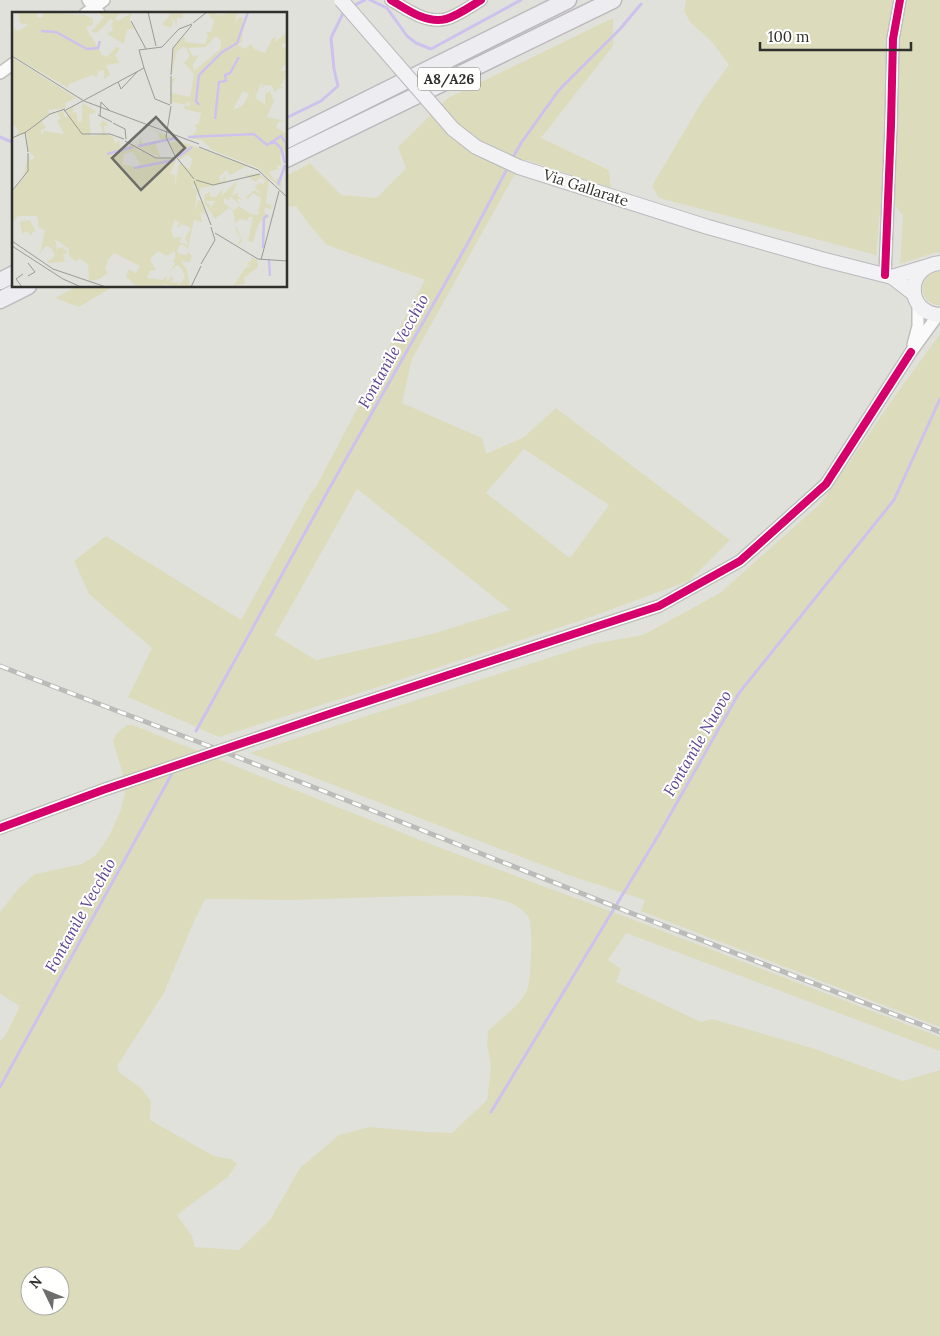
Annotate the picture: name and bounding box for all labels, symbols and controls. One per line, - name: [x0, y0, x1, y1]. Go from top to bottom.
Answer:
- inset map: [12, 12, 288, 288]
- scale bar: [760, 20, 911, 52]
- text: 100 m: [768, 27, 809, 46]
- road number: A8/A26: [418, 68, 480, 90]
- street label: Via Gallarate: [540, 165, 631, 210]
- water label: Fontanile Vecchio: [353, 290, 433, 412]
- water label: Fontanile Nuovo: [659, 686, 735, 800]
- water label: Fontanile Vecchio: [40, 854, 120, 976]
- north arrow: [20, 1266, 70, 1316]
- text: N: [25, 1272, 46, 1292]

